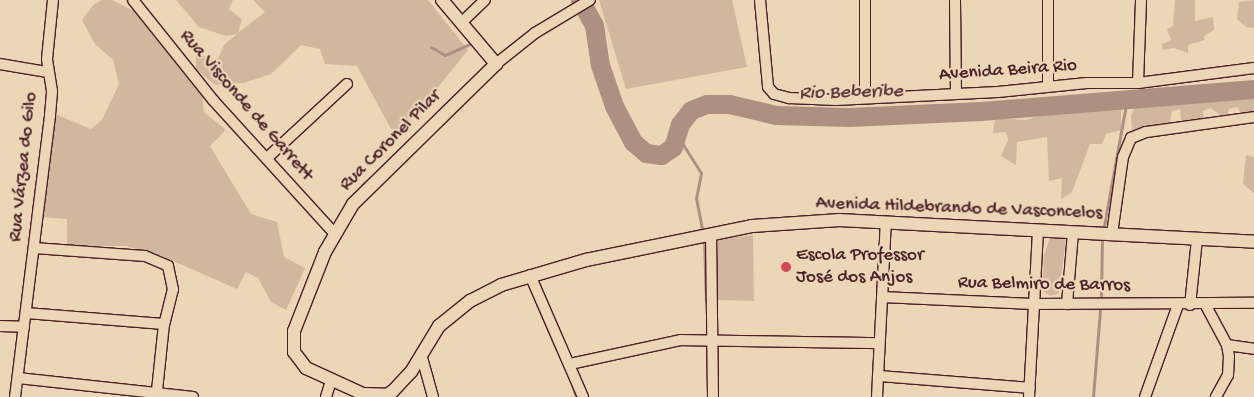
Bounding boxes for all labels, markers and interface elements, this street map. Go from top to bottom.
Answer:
street label: Rua Visconde de Garrett [174,26,318,186]
street label: Avenida Beira Rio [938,55,1078,87]
water label: Rio Beberibe [799,80,903,106]
street label: Rua Coronel Pilar [335,85,447,197]
street label: Rua Várzea do Gilo [5,91,43,243]
street label: Avenida Hildebrando de Vasconcelos [815,193,1103,225]
place label: Escola Professor José dos Anjos [796,245,924,289]
marker: Escola Professor José dos Anjos [780,261,792,273]
street label: Rua Belmiro de Barros [958,272,1130,298]

